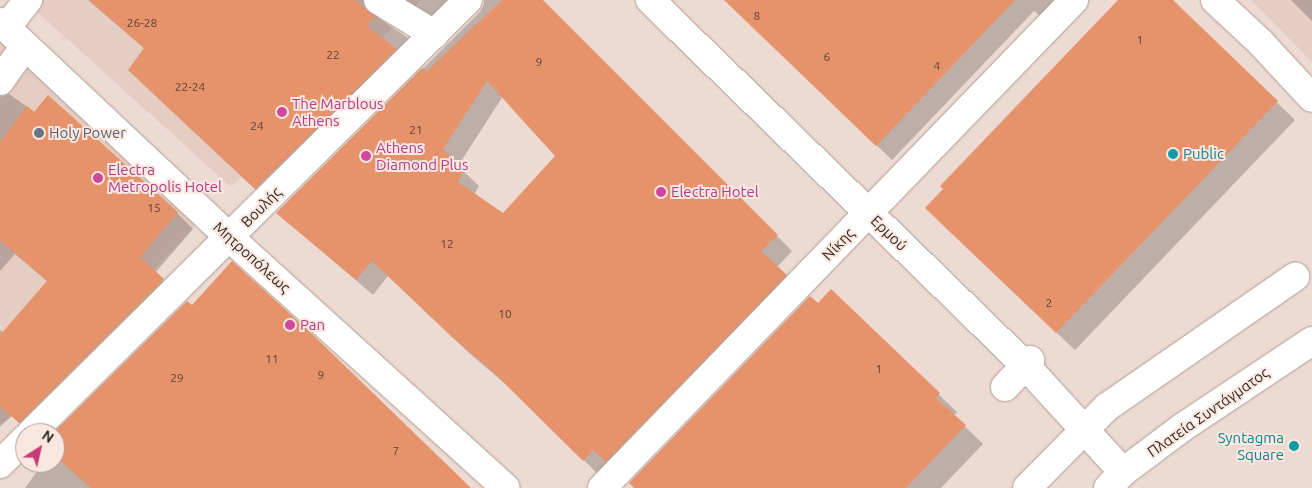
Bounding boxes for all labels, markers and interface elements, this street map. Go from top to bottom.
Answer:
house number: 8 [754,9,760,23]
house number: 26-28 [127,16,157,30]
house number: 1 [1137,33,1143,47]
house number: 22 [326,48,340,62]
house number: 6 [824,50,830,64]
house number: 9 [536,55,542,69]
house number: 4 [934,59,940,73]
house number: 22-24 [175,80,205,94]
place label: The Marblous Athens [292,94,384,129]
marker: The Marblous Athens [276,106,288,118]
house number: 24 [250,119,264,133]
house number: 21 [409,123,423,137]
place label: Holy Power [49,124,126,142]
marker: Holy Power [33,127,45,139]
place label: Athens Diamond Plus [376,138,468,173]
place label: Public [1183,145,1224,163]
marker: Public [1167,148,1179,160]
marker: Athens Diamond Plus [360,150,372,162]
place label: Electra Metropolis Hotel [108,160,222,195]
marker: Electra Metropolis Hotel [92,172,104,184]
street label: Βουλής [237,183,285,231]
place label: Electra Hotel [671,183,759,201]
marker: Electra Hotel [655,186,667,198]
house number: 15 [147,201,161,215]
street label: Ερμού [867,211,911,255]
street label: Μητροπόλεως [210,218,294,296]
street label: Νίκης [818,224,858,264]
house number: 12 [440,237,454,251]
house number: 2 [1046,296,1052,310]
house number: 10 [498,307,512,321]
place label: Pan [300,316,325,334]
marker: Pan [284,319,296,331]
house number: 11 [265,352,279,366]
house number: 1 [876,362,882,376]
street label: Πλατεία Συντάγματος [1144,363,1272,461]
house number: 9 [318,368,324,382]
house number: 29 [170,371,184,385]
north arrow [15,423,65,473]
text: N [39,427,57,446]
place label: Syntagma Square [1218,428,1284,463]
marker: Syntagma Square [1288,440,1300,452]
house number: 7 [393,444,399,458]

